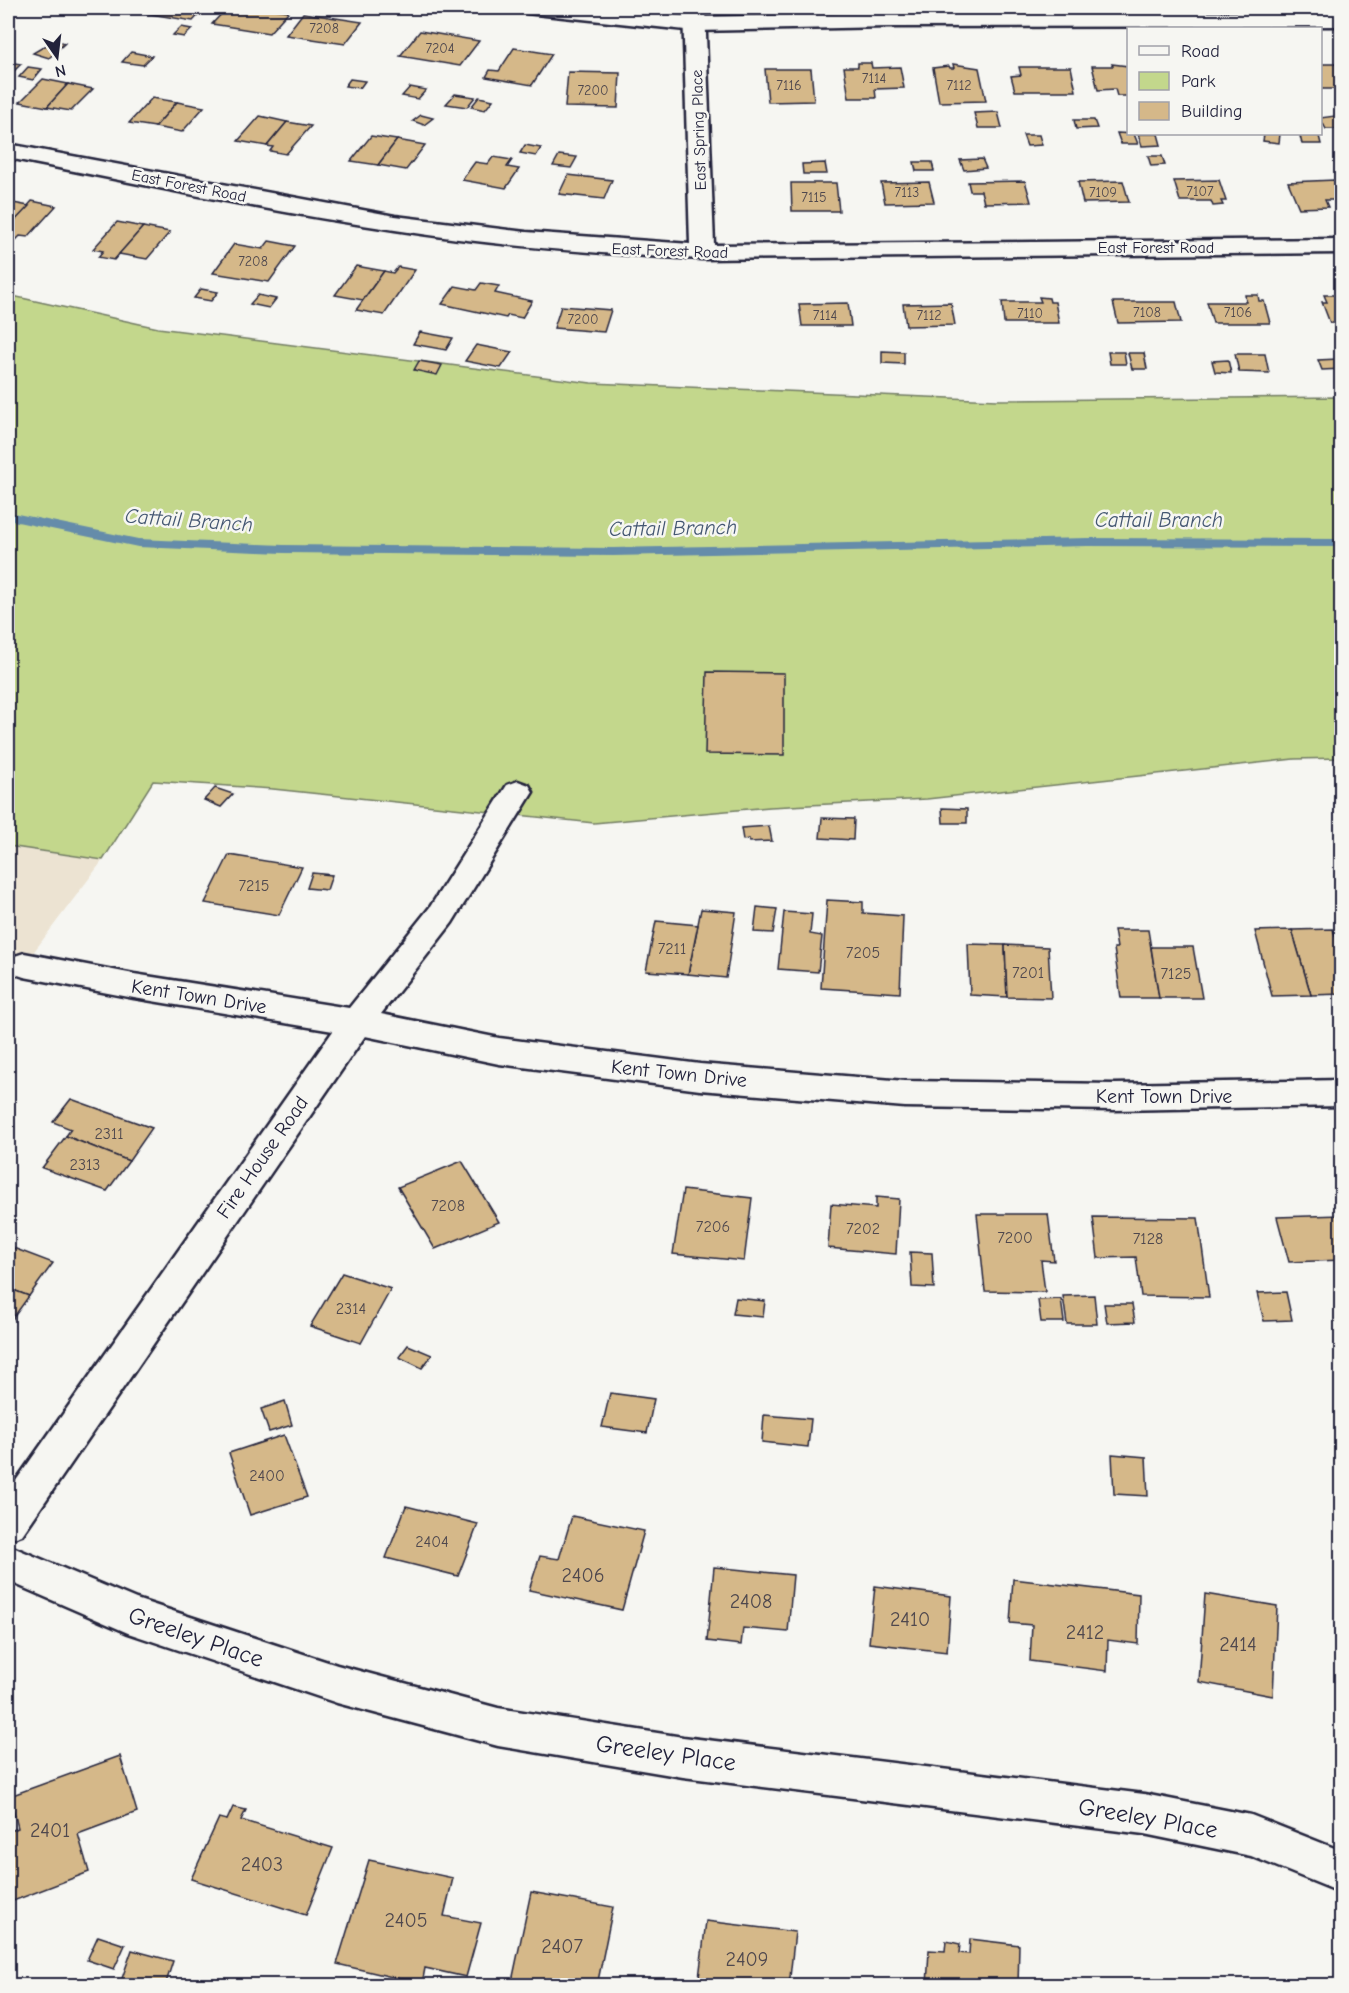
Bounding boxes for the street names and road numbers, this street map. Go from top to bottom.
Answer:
street label: East Spring Place [688,69,710,191]
street label: East Forest Road [130,166,248,206]
street label: East Forest Road [1098,239,1214,257]
street label: East Forest Road [611,240,728,262]
street label: Kent Town Drive [130,974,268,1019]
street label: Kent Town Drive [610,1055,748,1092]
street label: Kent Town Drive [1096,1085,1232,1108]
street label: Fire House Road [212,1092,313,1223]
street label: Greeley Place [125,1601,267,1673]
street label: Greeley Place [594,1729,738,1777]
street label: Greeley Place [1076,1792,1220,1844]

